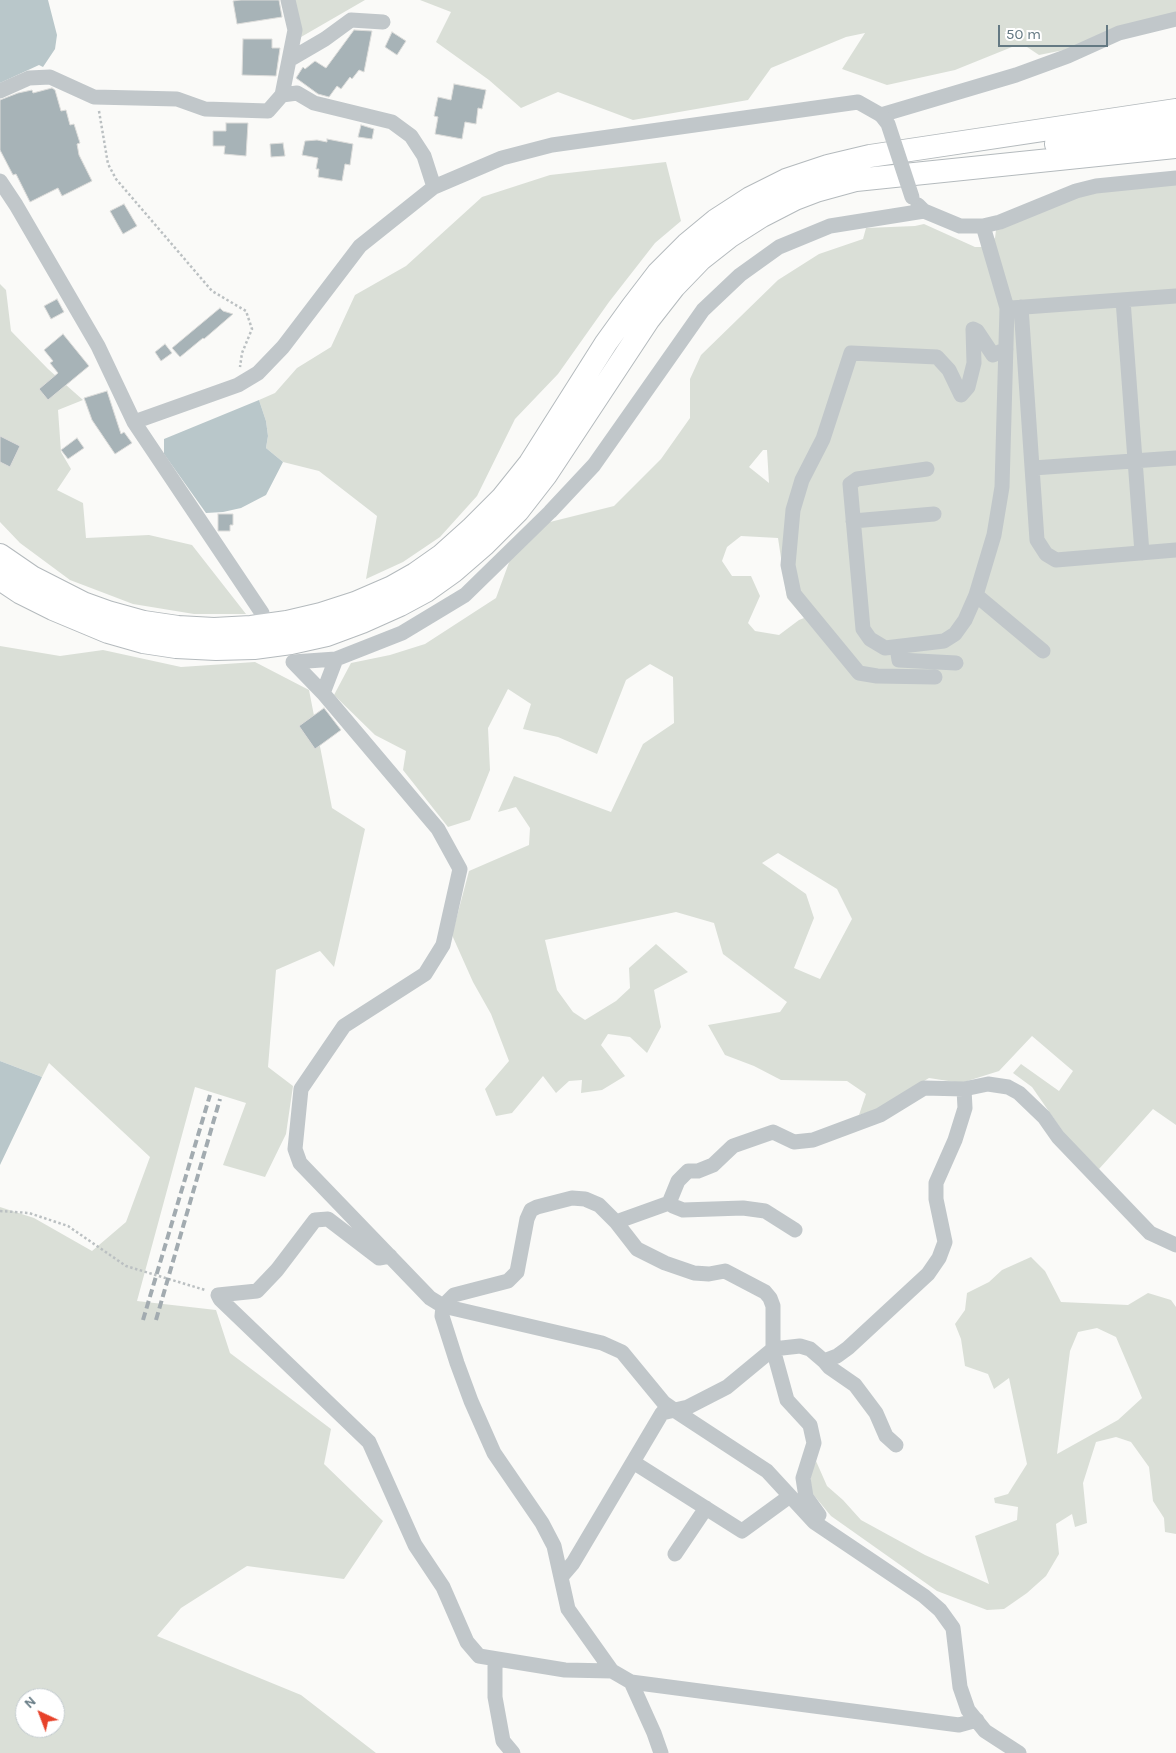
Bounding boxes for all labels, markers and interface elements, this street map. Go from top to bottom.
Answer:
scale bar [1001,15,1111,47]
text: 50 m [1006,25,1041,43]
north arrow [15,1688,65,1738]
text: N [21,1693,40,1712]

